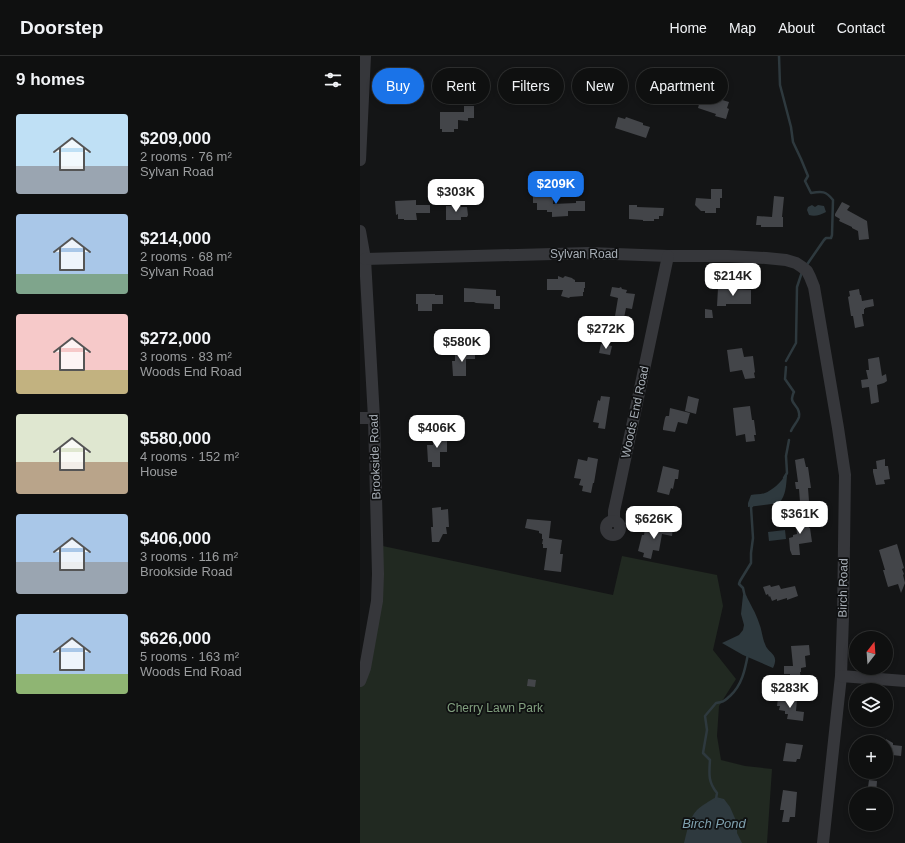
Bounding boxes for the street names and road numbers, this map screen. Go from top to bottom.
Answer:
street label: Sylvan Road [550,247,618,261]
street label: Woods End Road [618,365,652,459]
street label: Brookside Road [367,414,383,500]
street label: Birch Road [835,558,851,618]

